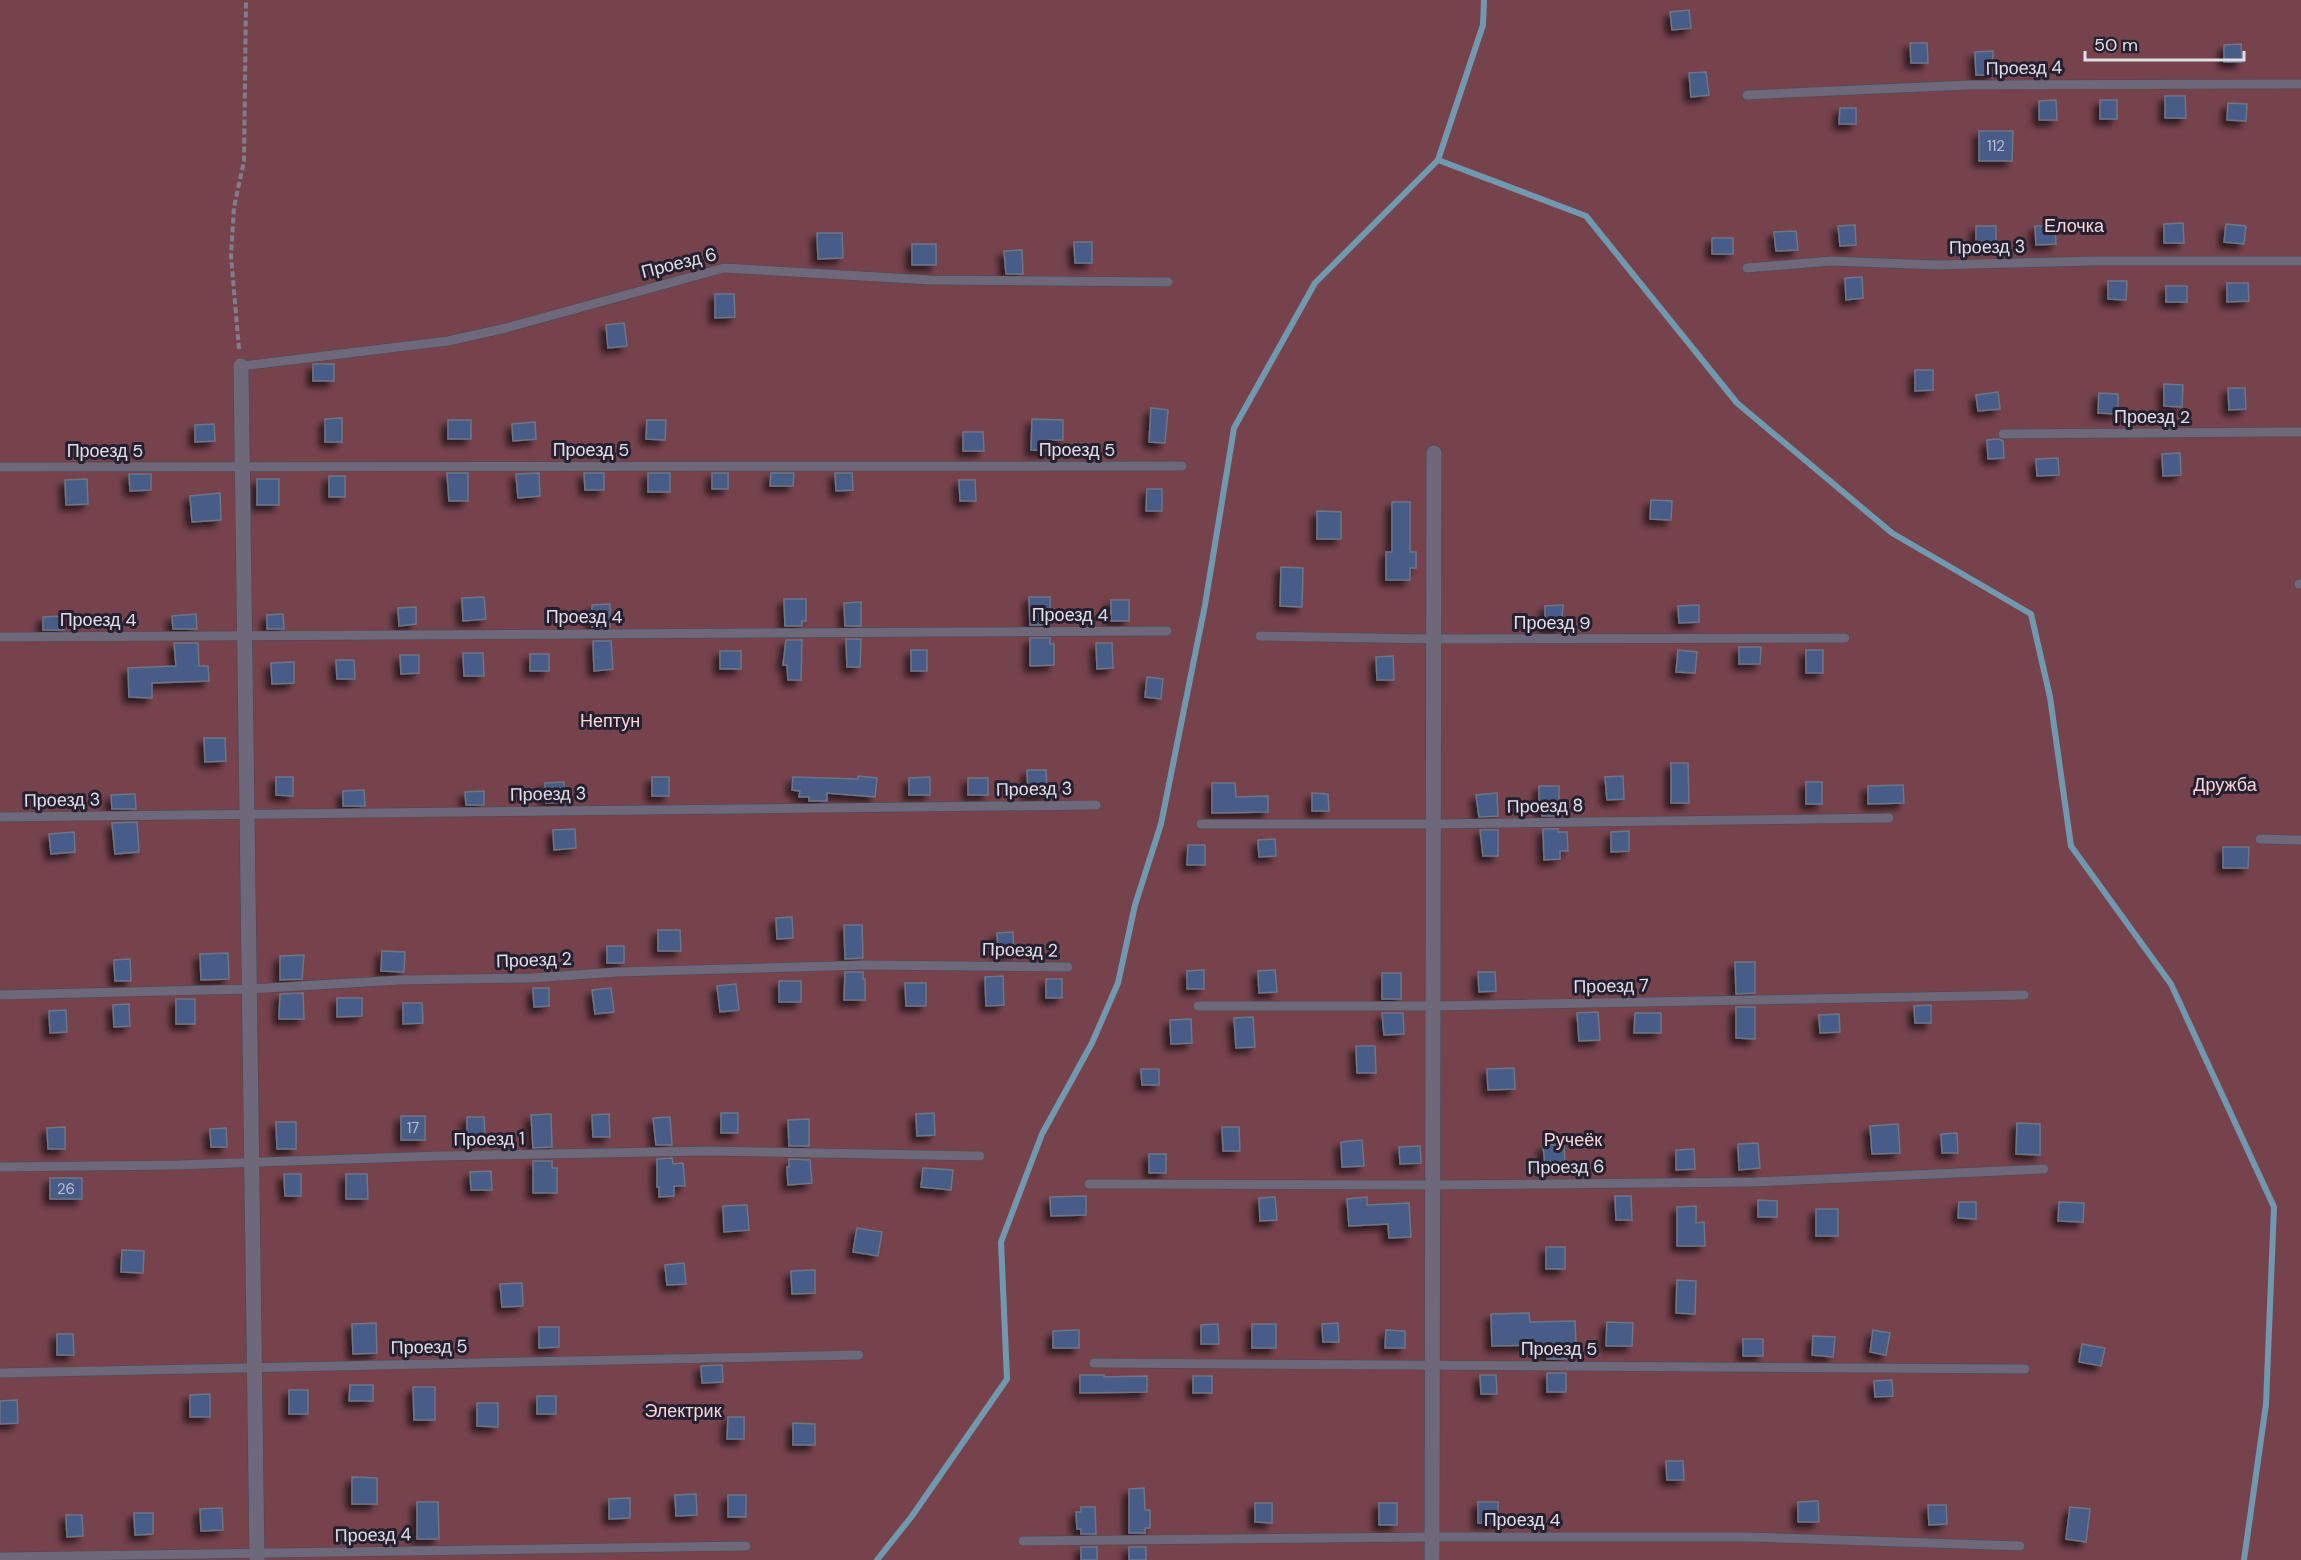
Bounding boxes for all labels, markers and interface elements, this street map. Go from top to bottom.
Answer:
scale bar [2085,24,2244,62]
text: 50 m [2094,33,2138,57]
street label: Проезд 4 [1985,55,2063,81]
house number: 112 [1987,136,2005,156]
park label: Елочка [2044,214,2105,238]
street label: Проезд 3 [1949,234,2025,260]
street label: Проезд 6 [639,242,719,284]
street label: Проезд 2 [2114,405,2190,429]
street label: Проезд 5 [553,438,629,462]
street label: Проезд 5 [1039,438,1115,462]
street label: Проезд 5 [67,439,143,463]
street label: Проезд 4 [1032,603,1108,627]
street label: Проезд 4 [546,605,622,629]
street label: Проезд 4 [60,608,136,632]
street label: Проезд 9 [1513,611,1591,635]
park label: Нептун [580,709,640,733]
park label: Дружба [2193,773,2258,797]
street label: Проезд 3 [996,776,1072,802]
street label: Проезд 3 [510,781,586,807]
street label: Проезд 3 [24,787,100,813]
street label: Проезд 8 [1506,793,1584,819]
street label: Проезд 2 [982,937,1058,963]
street label: Проезд 2 [496,947,572,973]
street label: Проезд 7 [1573,973,1649,999]
house number: 17 [407,1118,419,1138]
street label: Проезд 1 [453,1126,525,1152]
park label: Ручеёк [1544,1128,1602,1152]
street label: Проезд 6 [1527,1154,1605,1180]
house number: 26 [57,1179,75,1199]
street label: Проезд 5 [390,1334,468,1360]
street label: Проезд 5 [1521,1337,1597,1361]
park label: Электрик [644,1399,722,1423]
street label: Проезд 4 [1484,1508,1560,1532]
street label: Проезд 4 [334,1522,412,1548]

